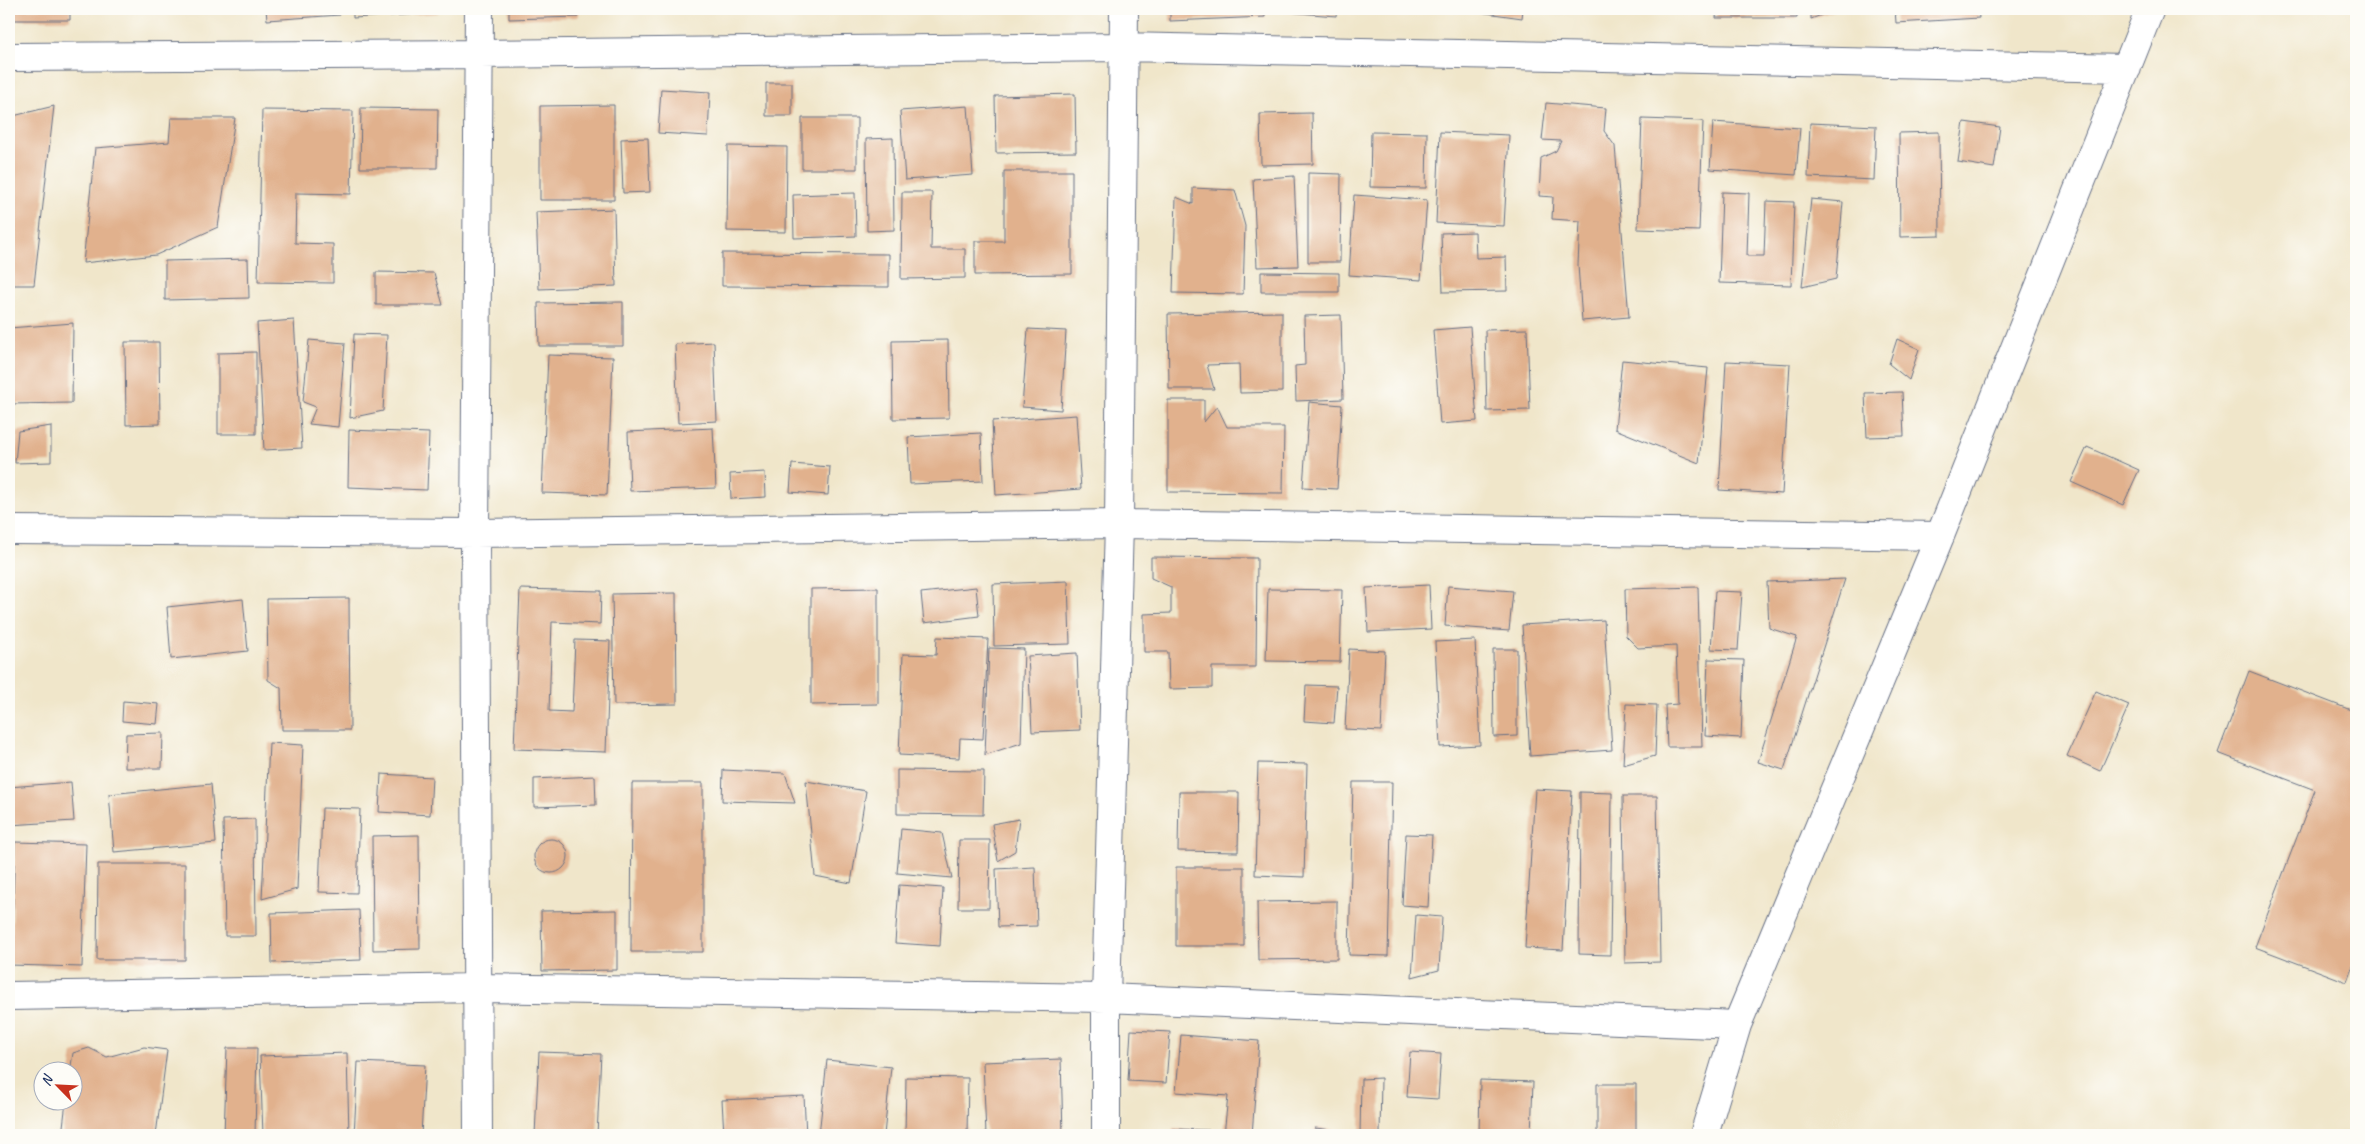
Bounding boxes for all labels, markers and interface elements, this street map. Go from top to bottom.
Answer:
north arrow [32,1062,82,1112]
text: N [37,1071,57,1088]

